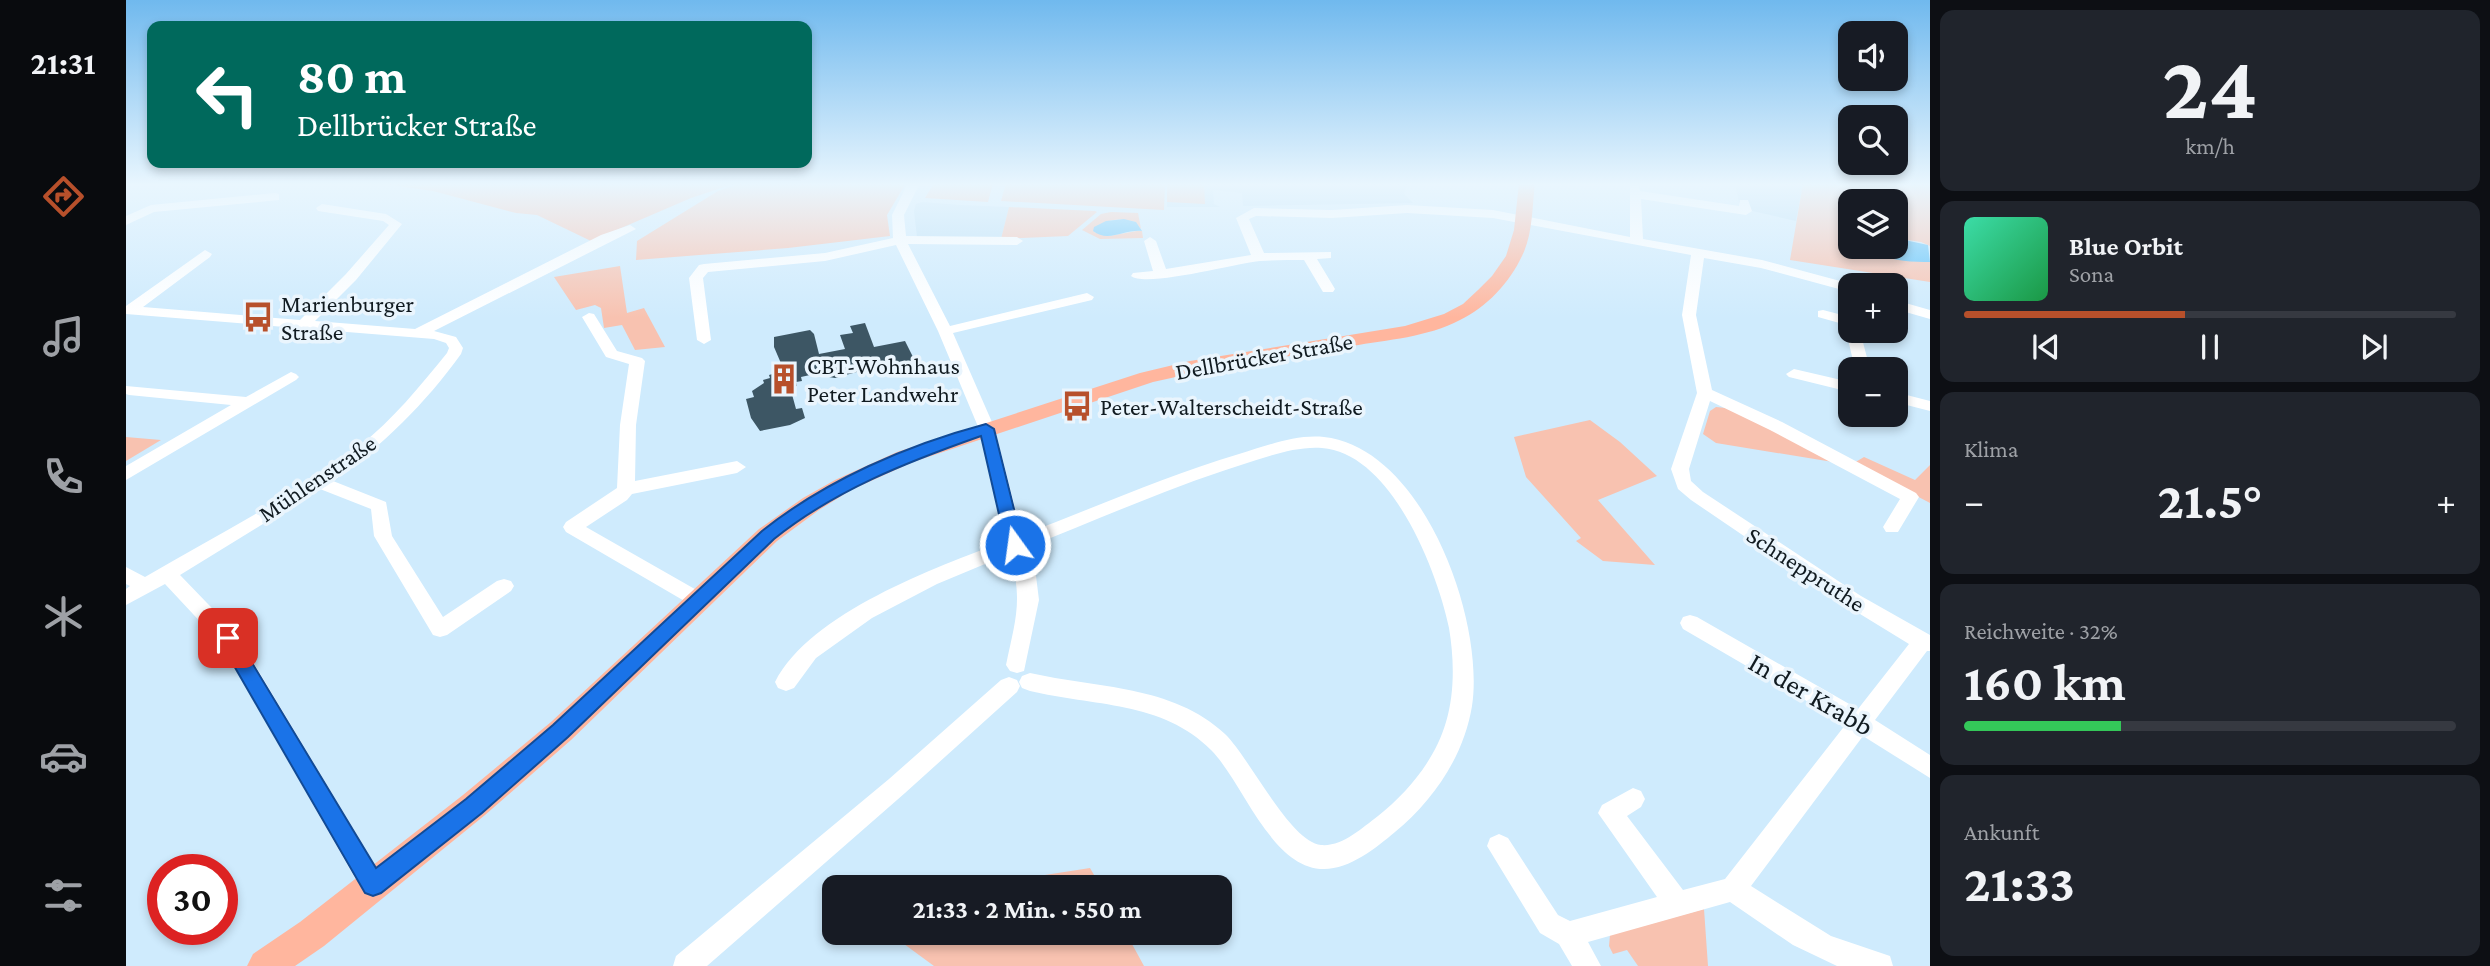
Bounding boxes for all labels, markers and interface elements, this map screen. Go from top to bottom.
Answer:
map controls [1838,21,1908,427]
button: sound [1838,21,1908,91]
text: 24 [2162,36,2258,138]
text: 21:31 [31,45,95,81]
icon: left [182,49,273,140]
text: 80 m [297,49,406,104]
button: search [1838,105,1908,175]
text: Dellbrücker Straße [297,107,537,143]
text: km/h [2185,133,2235,159]
icon: directions [39,172,88,221]
button: layers [1838,189,1908,259]
text: Blue Orbit [2069,232,2183,261]
text: Sona [2069,261,2114,287]
button: + [1838,273,1908,343]
place label: Marienburger Straße [281,290,414,345]
bus stop icon: Marienburger Straße [241,300,275,334]
icon: music [39,312,88,361]
street label: Dellbrücker Straße [1173,327,1355,385]
icon: previous [2027,328,2065,366]
icon: pause [2191,328,2229,366]
icon: next [2355,328,2393,366]
place label: CBT-Wohnhaus Peter Landwehr [807,352,960,407]
button: − [1838,357,1908,427]
building icon: CBT-Wohnhaus Peter Landwehr [767,362,801,396]
bus stop icon: Peter-Walterscheidt-Straße [1060,389,1094,423]
place label: Peter-Walterscheidt-Straße [1100,393,1363,420]
street label: Mühlenstraße [253,429,381,527]
text: Klima [1964,436,2018,462]
icon: phone [39,452,88,501]
text: 21.5° [2158,471,2263,529]
text: − [1964,480,1984,522]
text: + [2436,480,2456,522]
position arrow [978,508,1052,582]
street label: Schneppruthe [1742,521,1870,617]
icon: climate [39,592,88,641]
pin [198,608,258,668]
text: Reichweite · 32% [1964,618,2118,644]
icon: arrive [209,619,247,657]
street label: In der Krabb [1743,646,1879,742]
text: 160 km [1964,653,2126,711]
icon: car [39,732,88,781]
text: Ankunft [1964,819,2039,845]
speed limit sign: 30 [147,854,238,945]
text: 21:33 [1964,854,2075,912]
icon: filters [39,871,88,920]
text: 21:33 · 2 Min. · 550 m [912,895,1142,924]

